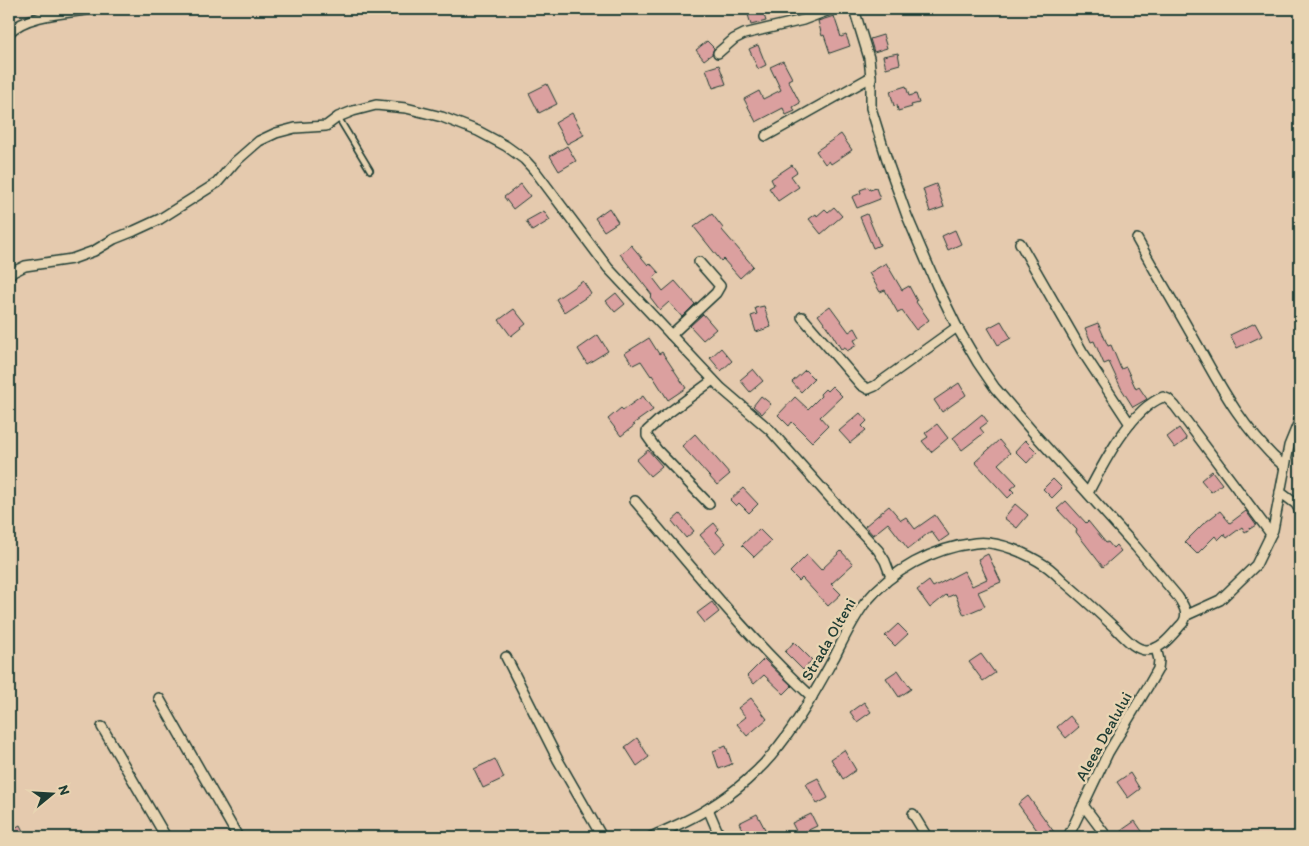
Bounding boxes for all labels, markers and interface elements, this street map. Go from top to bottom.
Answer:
street label: Strada Olteni [797,594,860,684]
street label: Aleea Dealului [1071,688,1136,784]
north arrow [28,768,78,818]
text: N [54,783,73,797]

